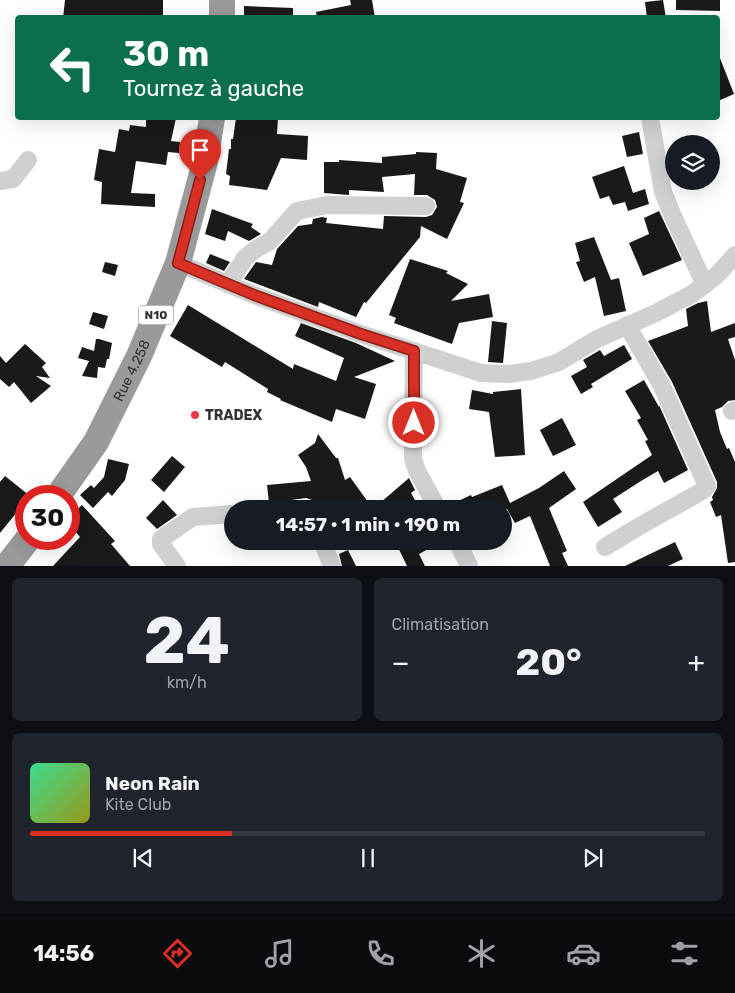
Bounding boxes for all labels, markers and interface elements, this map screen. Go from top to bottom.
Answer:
text: 30 m [123,33,209,75]
icon: left [40,35,105,100]
text: Tournez à gauche [123,75,304,102]
pin [179,129,221,180]
map controls [665,135,720,190]
button: layers [665,135,720,190]
icon: arrive [186,136,214,164]
road number: N10 [138,306,174,324]
street label: Rue 4.258 [109,337,153,404]
position arrow [387,396,439,448]
place label: TRADEX [205,407,262,424]
marker: TRADEX [189,409,201,421]
speed limit sign: 30 [15,485,80,550]
text: 14:57 · 1 min · 190 m [276,513,460,536]
text: 24 [144,602,230,679]
text: Climatisation [392,615,489,634]
text: 20° [516,639,582,685]
text: − [392,646,410,679]
text: + [688,646,705,679]
text: km/h [167,673,207,692]
text: Neon Rain [105,772,200,795]
text: Kite Club [105,795,171,814]
icon: previous [129,844,157,872]
icon: pause [354,844,382,872]
icon: next [579,844,607,872]
icon: directions [160,936,195,971]
icon: music [262,936,297,971]
icon: phone [363,936,398,971]
icon: climate [464,936,499,971]
icon: car [566,936,601,971]
icon: filters [667,936,702,971]
text: 14:56 [33,940,94,967]

